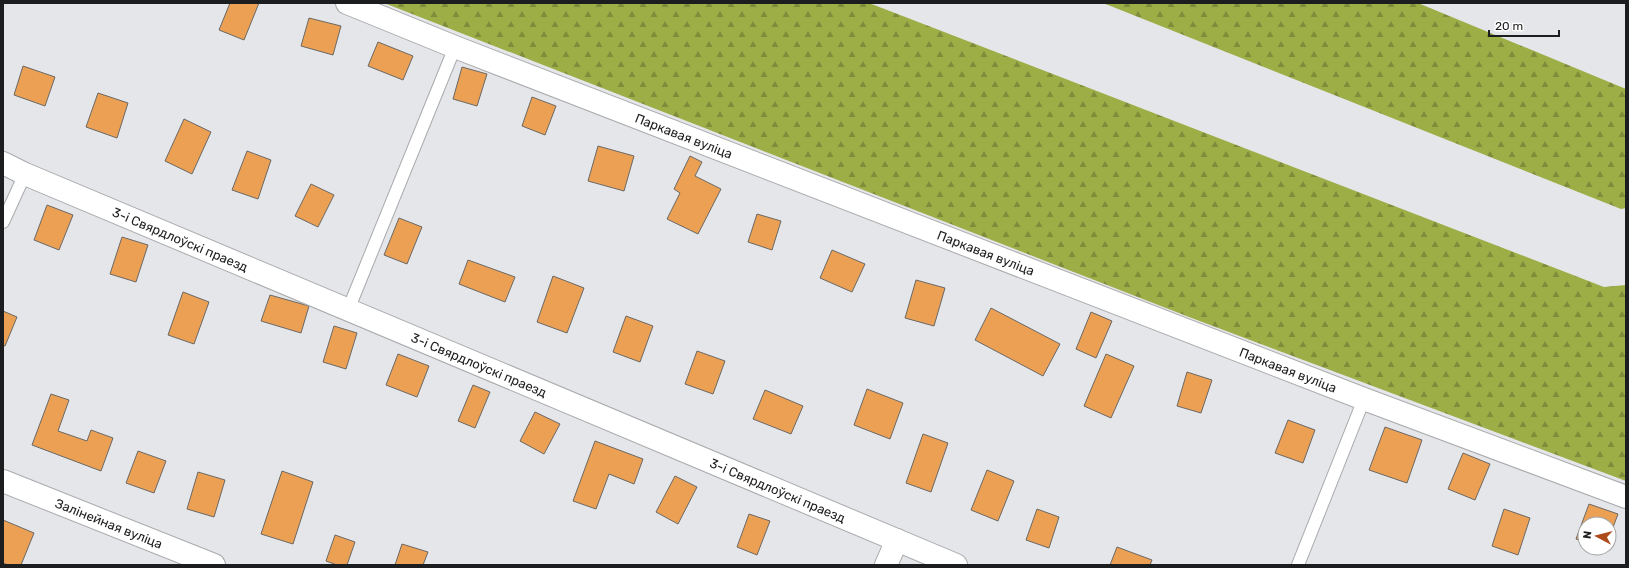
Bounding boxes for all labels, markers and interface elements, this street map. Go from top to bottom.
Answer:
scale bar [1489,12,1559,38]
text: 20 m [1495,19,1523,33]
street label: Паркавая вуліца [633,110,734,162]
street label: 3-і Свярдлоўскі праезд [110,205,250,275]
street label: Паркавая вуліца [935,227,1037,279]
street label: 3-і Свярдлоўскі праезд [409,330,549,400]
street label: Паркавая вуліца [1237,344,1339,396]
street label: 3-і Свярдлоўскі праезд [707,455,848,526]
street label: Залінейная вуліца [53,495,165,552]
north arrow [1577,516,1617,556]
text: N [1581,530,1595,540]

